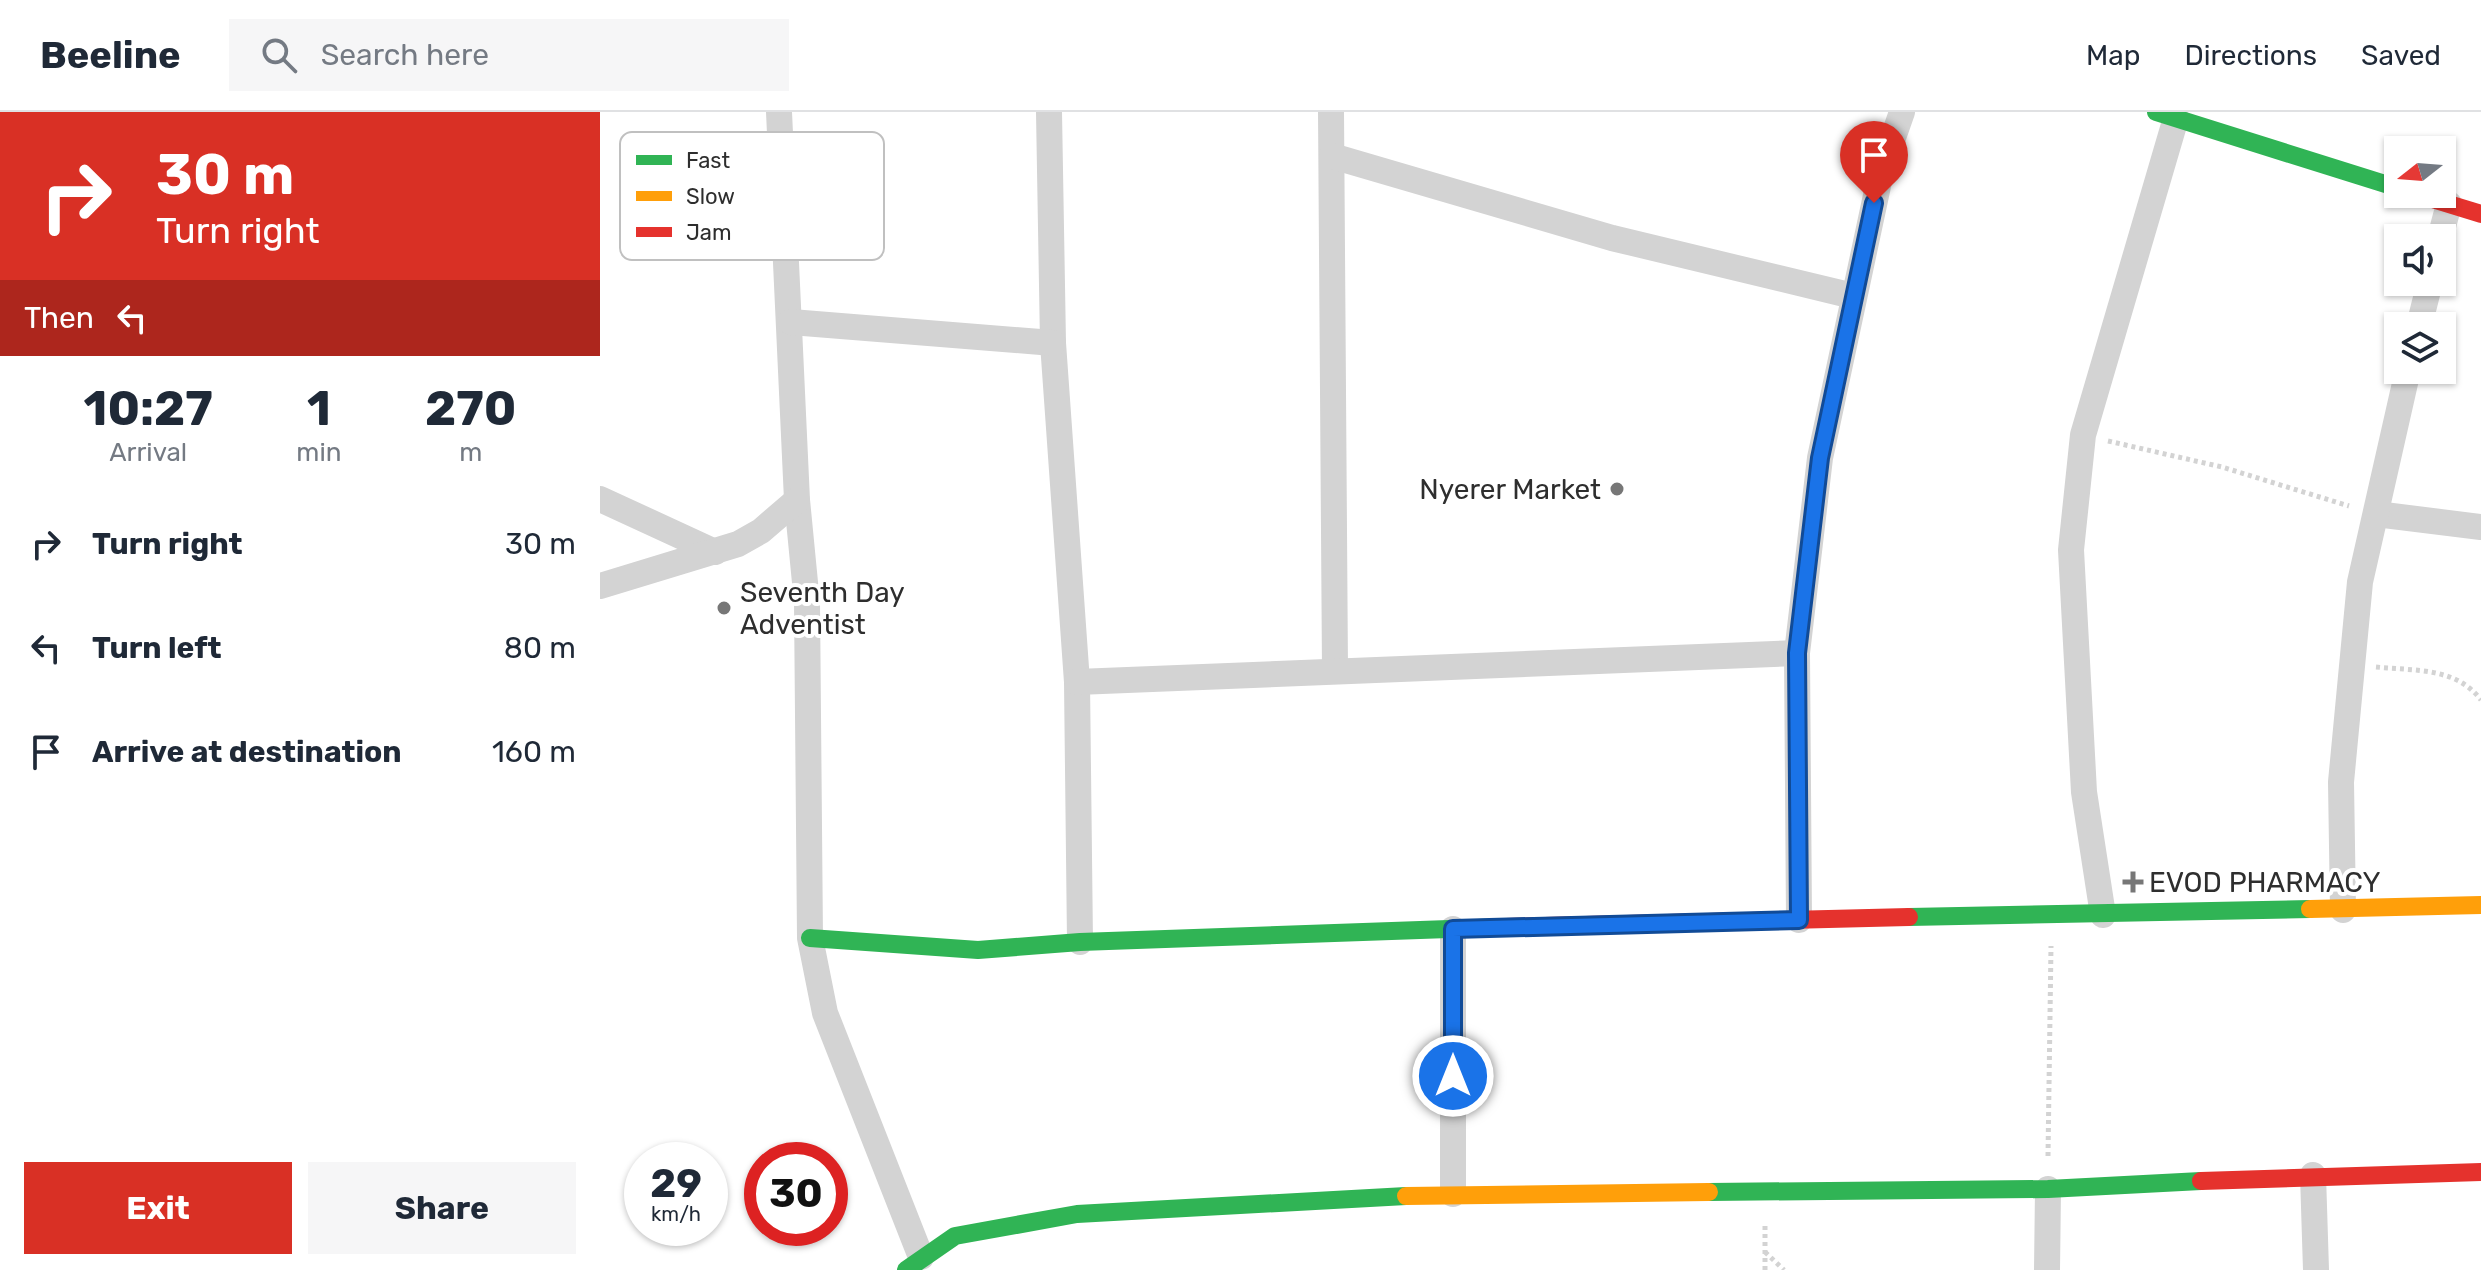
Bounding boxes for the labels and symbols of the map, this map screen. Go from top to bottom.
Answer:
pin [1840,121,1908,203]
legend [620,132,884,260]
north arrow [2384,136,2456,208]
text: Fast [686,147,731,174]
text: Slow [686,183,735,210]
text: Jam [686,219,732,246]
place label: Nyerer Market [1419,473,1601,506]
marker: Nyerer Market [1608,480,1626,498]
place label: Seventh Day Adventist [740,576,905,641]
marker: Seventh Day Adventist [715,599,733,617]
place label: EVOD PHARMACY [2149,866,2381,899]
marker: EVOD PHARMACY [2124,873,2142,891]
position arrow [1411,1034,1495,1118]
speed limit sign: 30 [744,1142,848,1246]

